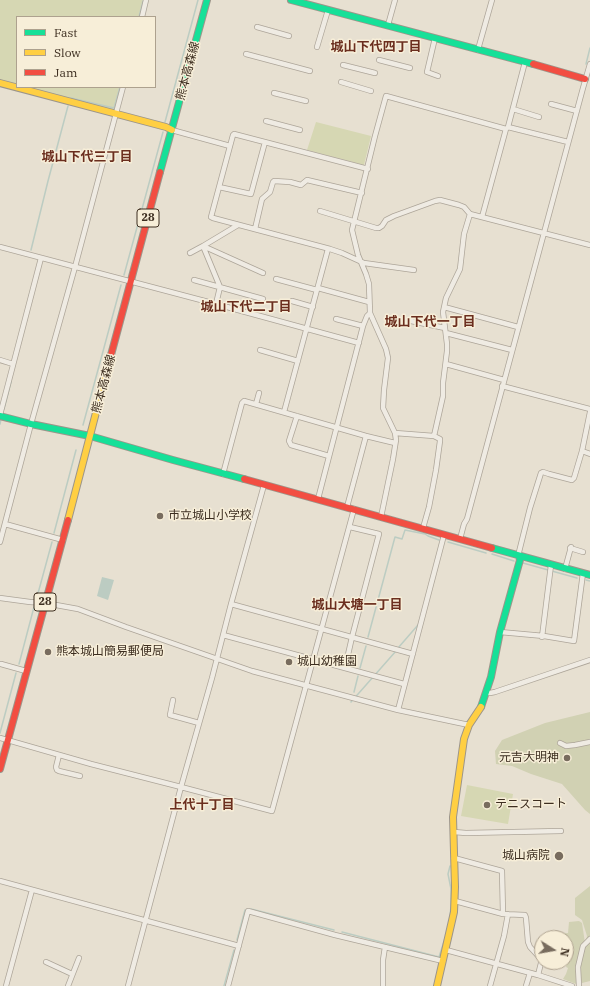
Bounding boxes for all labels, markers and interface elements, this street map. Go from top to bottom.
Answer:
legend [16,16,156,88]
text: Fast [54,25,78,40]
district label: 城山下代四丁目 [331,39,421,55]
street label: 熊本高森線 [173,40,203,102]
text: Slow [54,45,81,60]
text: Jam [54,65,77,80]
district label: 城山下代三丁目 [42,149,132,165]
road number: 28 [137,209,159,227]
district label: 城山下代二丁目 [201,299,291,315]
district label: 城山下代一丁目 [385,314,475,330]
street label: 熊本高森線 [89,353,119,415]
place label: 市立城山小学校 [168,509,252,523]
marker: 市立城山小学校 [155,511,165,521]
road number: 28 [34,593,56,611]
district label: 城山大塘一丁目 [312,597,402,613]
place label: 熊本城山簡易郵便局 [56,645,164,659]
marker: 熊本城山簡易郵便局 [43,647,53,657]
place label: 城山幼稚園 [297,655,357,669]
marker: 城山幼稚園 [284,657,294,667]
place label: 元吉大明神 [499,751,559,765]
marker: 元吉大明神 [562,753,572,763]
district label: 上代十丁目 [170,797,234,813]
place label: テニスコート [495,798,567,812]
marker: テニスコート [482,800,492,810]
place label: 城山病院 [502,849,550,863]
marker: 城山病院 [553,850,565,862]
north arrow [534,930,574,970]
text: N [557,946,573,958]

